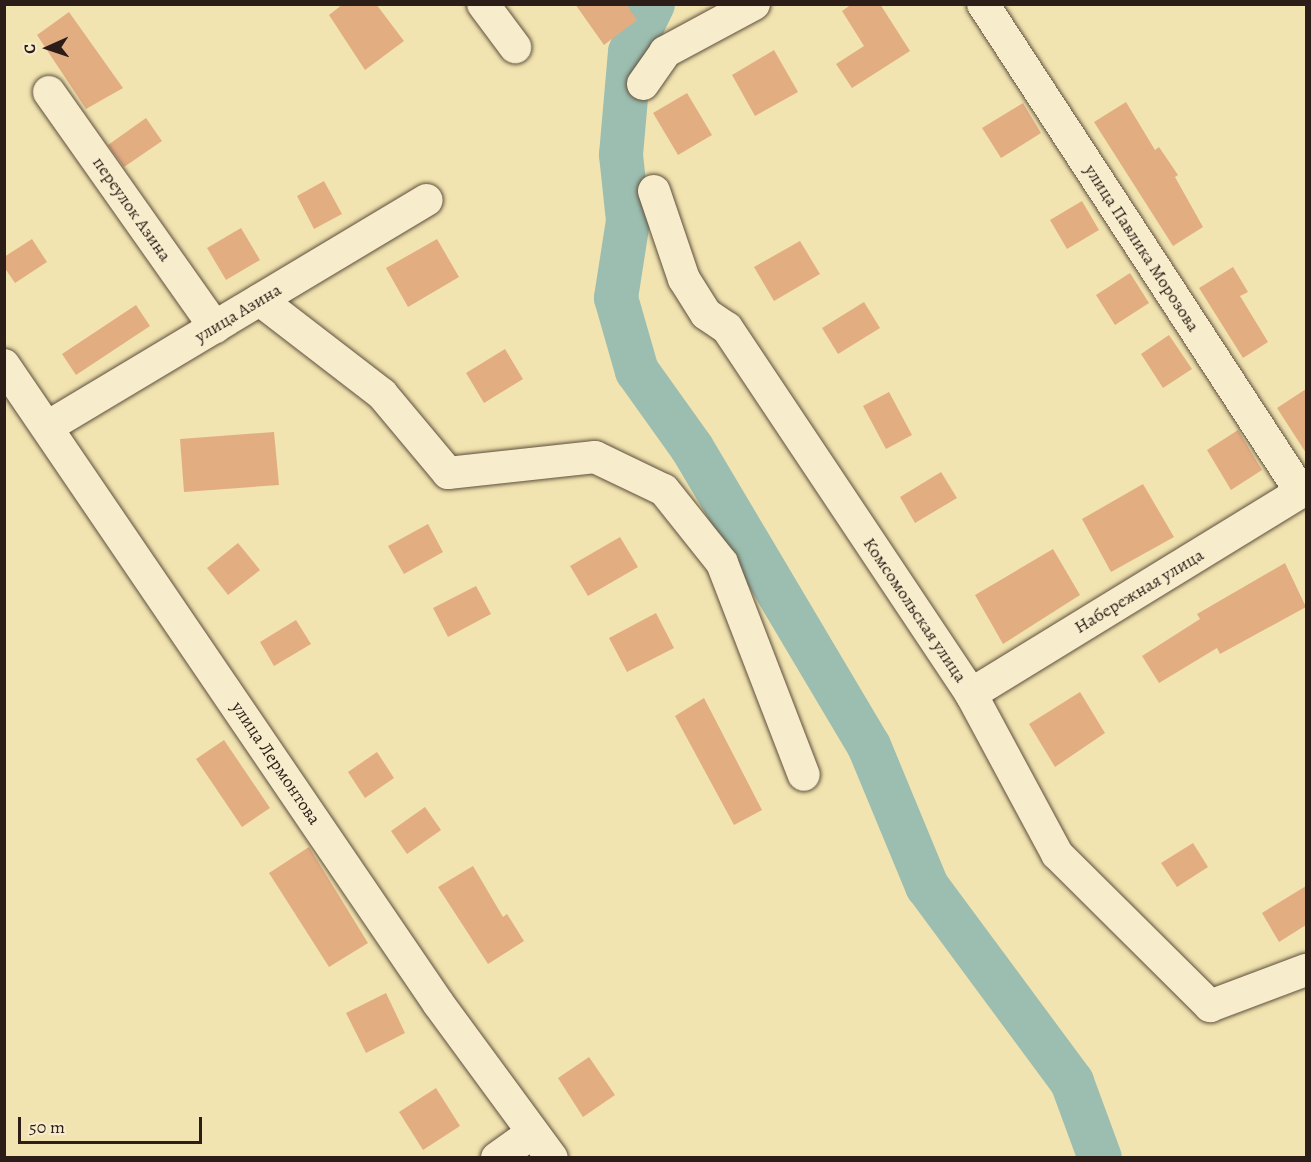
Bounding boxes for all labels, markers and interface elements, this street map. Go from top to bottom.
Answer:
north arrow [18,18,78,78]
text: С [19,43,41,54]
street label: переулок Азина [88,153,176,265]
street label: улица Павлика Морозова [1080,160,1204,336]
street label: улица Азина [191,279,285,347]
street label: Комсомольская улица [859,533,971,687]
street label: Набережная улица [1070,544,1208,638]
street label: улица Лермонтова [227,697,325,829]
scale bar [21,1105,206,1143]
text: 50 m [29,1115,65,1139]

